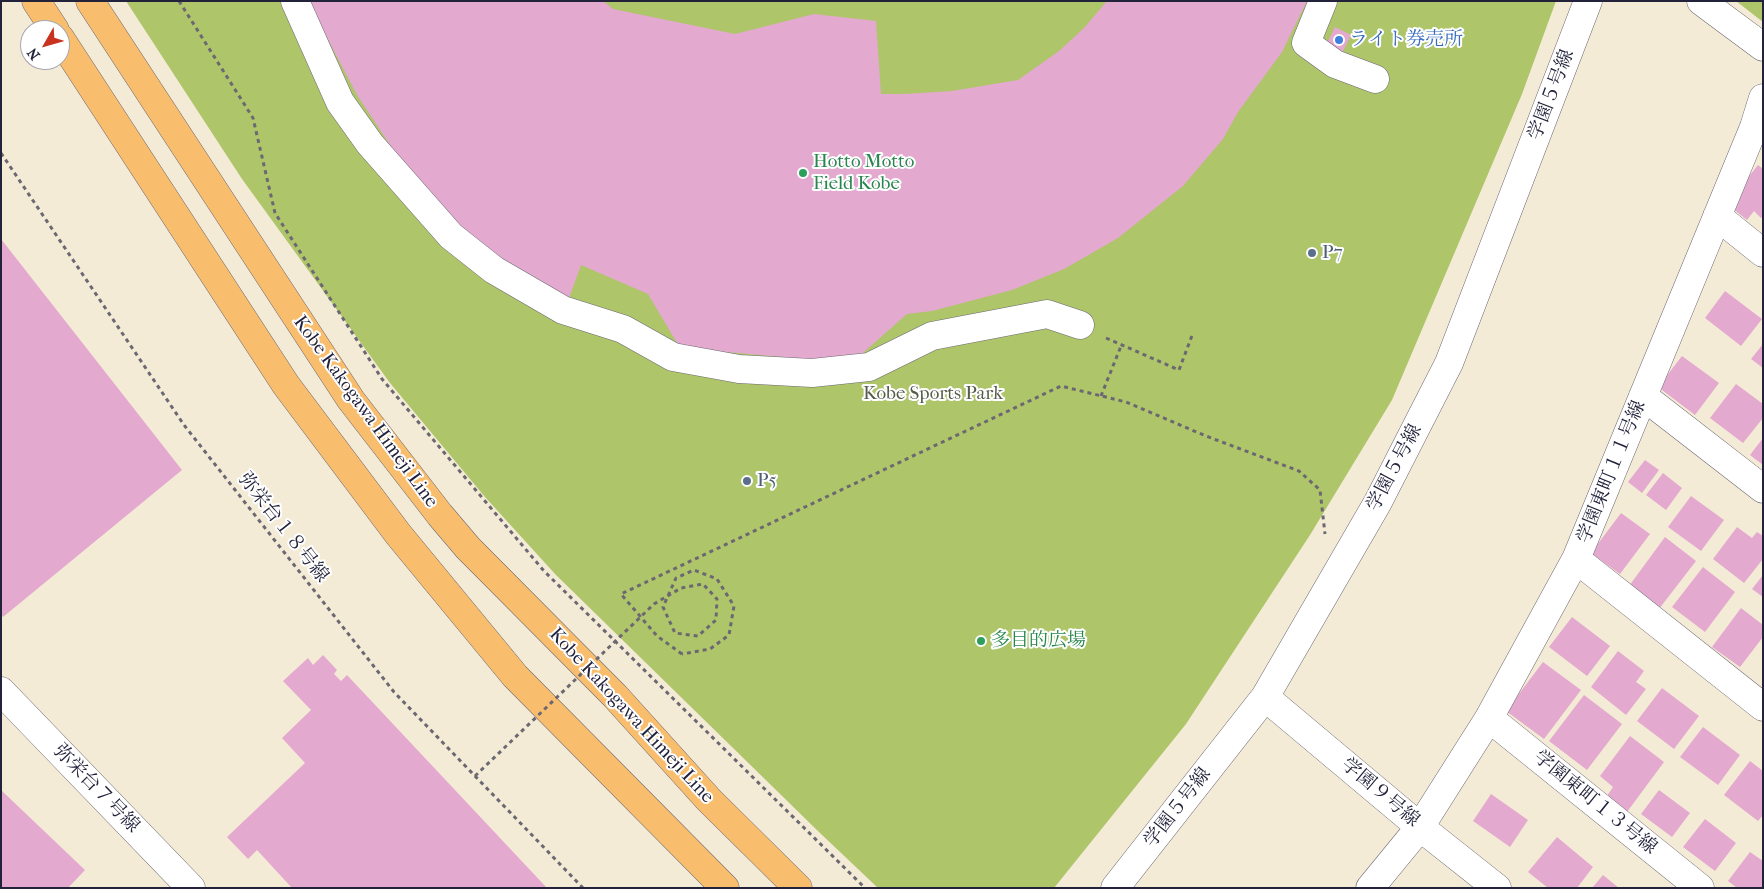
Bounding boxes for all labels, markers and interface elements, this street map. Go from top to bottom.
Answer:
north arrow [20,20,70,70]
place label: ライト券売所 [1349,29,1463,51]
marker: ライト券売所 [1333,34,1345,46]
text: N [24,45,44,63]
street label: 学園５号線 [1524,47,1580,143]
place label: Hotto Motto Field Kobe [813,151,915,195]
marker: Hotto Motto Field Kobe [797,167,809,179]
place label: P7 [1322,242,1343,264]
marker: P7 [1306,247,1318,259]
street label: Kobe Kakogawa Himeji Line [288,312,442,512]
park label: Kobe Sports Park [863,383,1003,405]
street label: 学園東町１１号線 [1573,397,1651,547]
street label: 学園５号線 [1363,421,1427,515]
street label: 弥栄台１８号線 [233,469,333,587]
place label: P5 [757,470,777,492]
marker: P5 [741,475,753,487]
street label: Kobe Kakogawa Himeji Line [544,624,718,808]
place label: 多目的広場 [991,630,1086,652]
marker: 多目的広場 [975,635,987,647]
street label: 弥栄台７号線 [48,740,144,838]
street label: 学園東町１３号線 [1529,746,1661,860]
street label: 学園９号線 [1336,754,1424,832]
street label: 学園５号線 [1140,764,1216,852]

